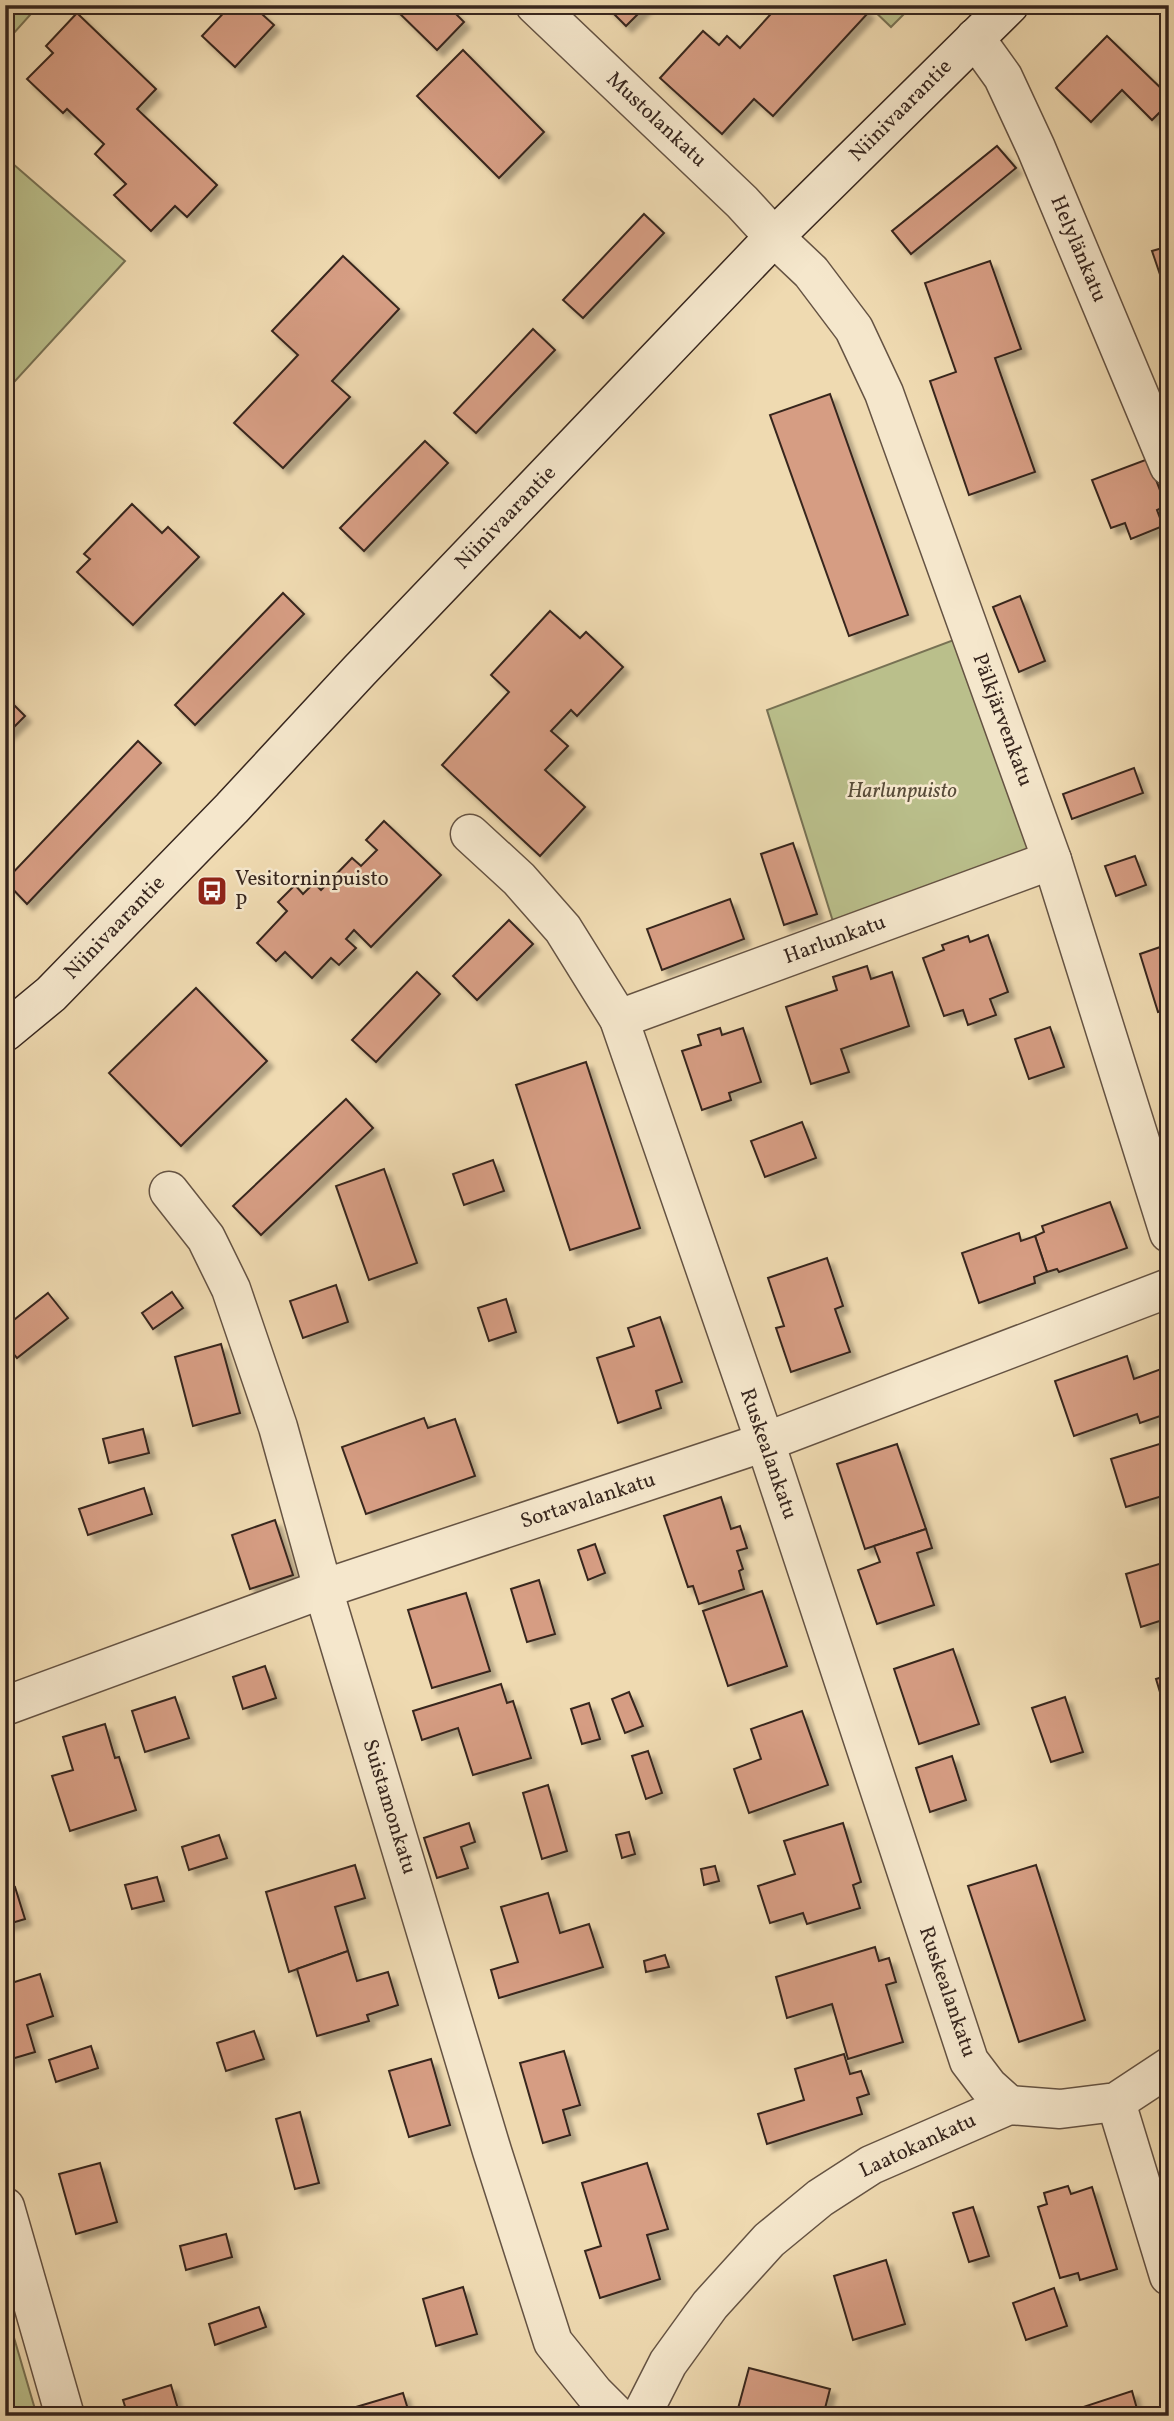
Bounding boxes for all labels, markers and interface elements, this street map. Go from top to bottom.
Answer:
street label: Niinivaarantie [843,53,959,169]
street label: Mustolankatu [599,66,713,174]
street label: Helylänkatu [1042,191,1114,307]
street label: Niinivaarantie [449,460,563,576]
street label: Pälkjärvenkatu [964,649,1040,791]
park label: Harlunpuisto [847,777,957,806]
place label: Vesitorninpuisto P [235,865,389,918]
street label: Niinivaarantie [58,870,172,986]
bus stop icon: Vesitorninpuisto P [195,874,229,908]
street label: Harlunkatu [780,908,890,972]
street label: Ruskealankatu [732,1385,804,1523]
street label: Sortavalankatu [517,1466,659,1536]
street label: Suistamonkatu [355,1736,423,1878]
street label: Ruskealankatu [911,1923,983,2061]
street label: Laatokankatu [855,2106,981,2186]

